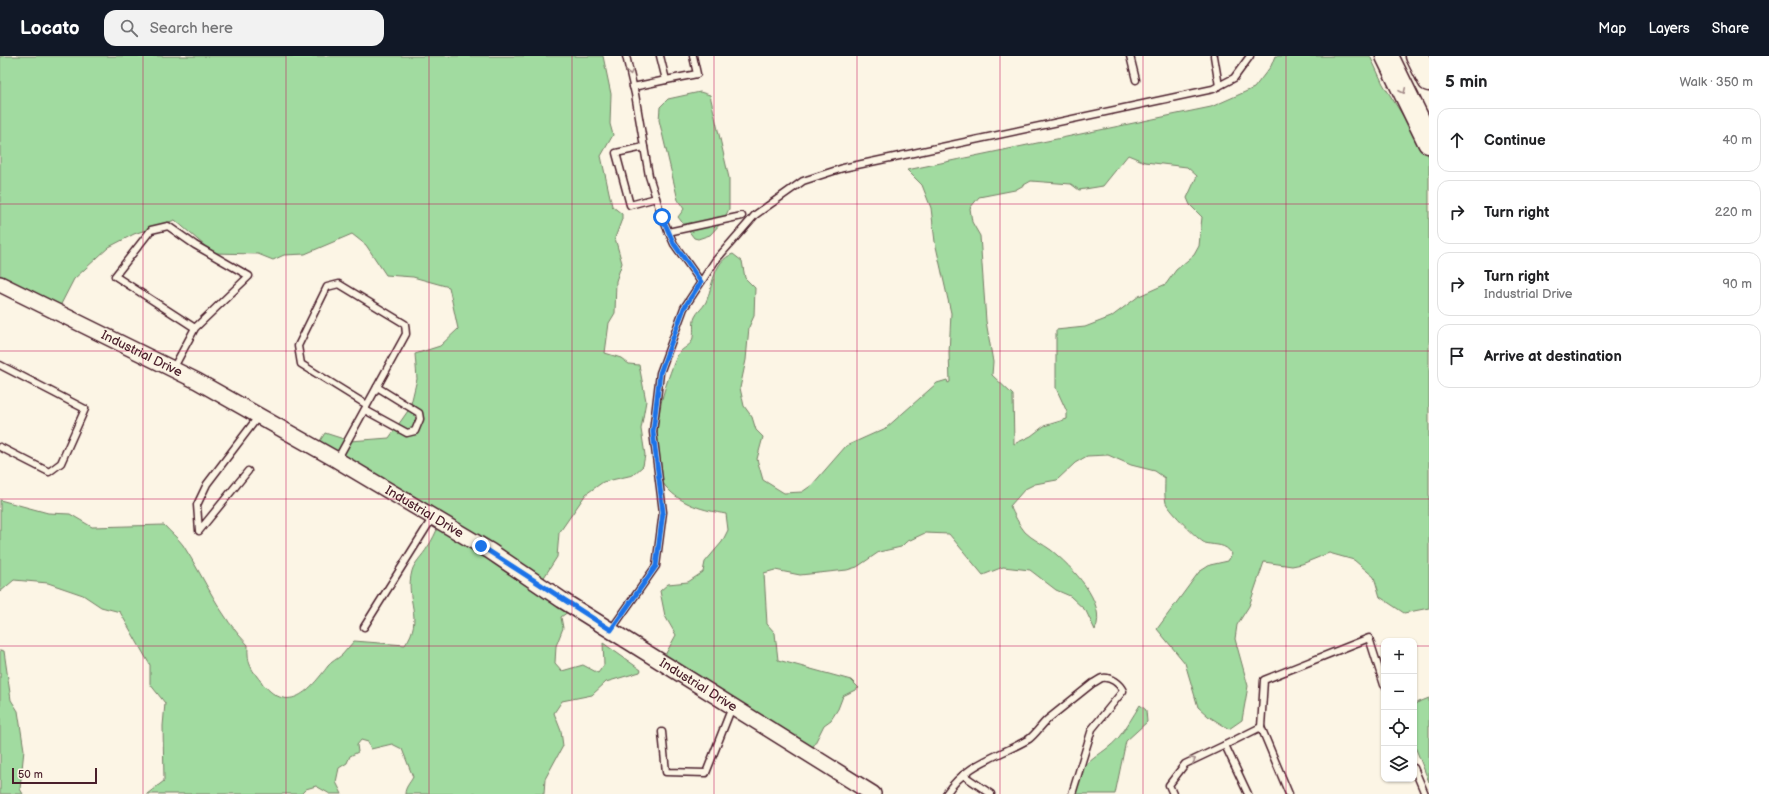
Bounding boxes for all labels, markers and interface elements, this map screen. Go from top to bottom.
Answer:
search box [104,10,384,46]
text: Locato [20,17,80,40]
icon: search [118,17,140,39]
text: Search here [150,19,233,38]
text: Map [1598,20,1626,37]
text: Layers [1648,20,1690,37]
text: Share [1712,20,1749,37]
one-way arrow [625,69,633,75]
text: 5 min [1445,72,1488,92]
text: Walk · 350 m [1679,74,1753,90]
one-way arrow [1398,87,1406,95]
icon: ahead [1446,129,1468,151]
text: Continue [1484,131,1546,150]
text: 40 m [1722,132,1752,148]
icon: right [1446,201,1468,223]
text: Turn right [1484,203,1549,222]
text: 220 m [1715,204,1752,220]
route start [653,208,671,226]
text: Turn right [1484,267,1549,286]
icon: right [1446,273,1468,295]
text: 90 m [1723,276,1752,292]
text: Industrial Drive [1484,286,1573,302]
street label: Industrial Drive [98,327,185,381]
icon: arrive [1446,345,1468,367]
text: Arrive at destination [1484,347,1622,366]
street label: Industrial Drive [382,482,467,542]
route end [472,537,490,555]
map controls [1381,638,1417,782]
button: + [1381,638,1417,674]
street label: Industrial Drive [656,655,740,715]
button: − [1381,674,1417,710]
button: locate [1381,710,1417,746]
button: layers [1381,746,1417,782]
one-way arrow [1189,757,1196,765]
scale bar [12,766,97,785]
text: 50 m [18,768,43,781]

